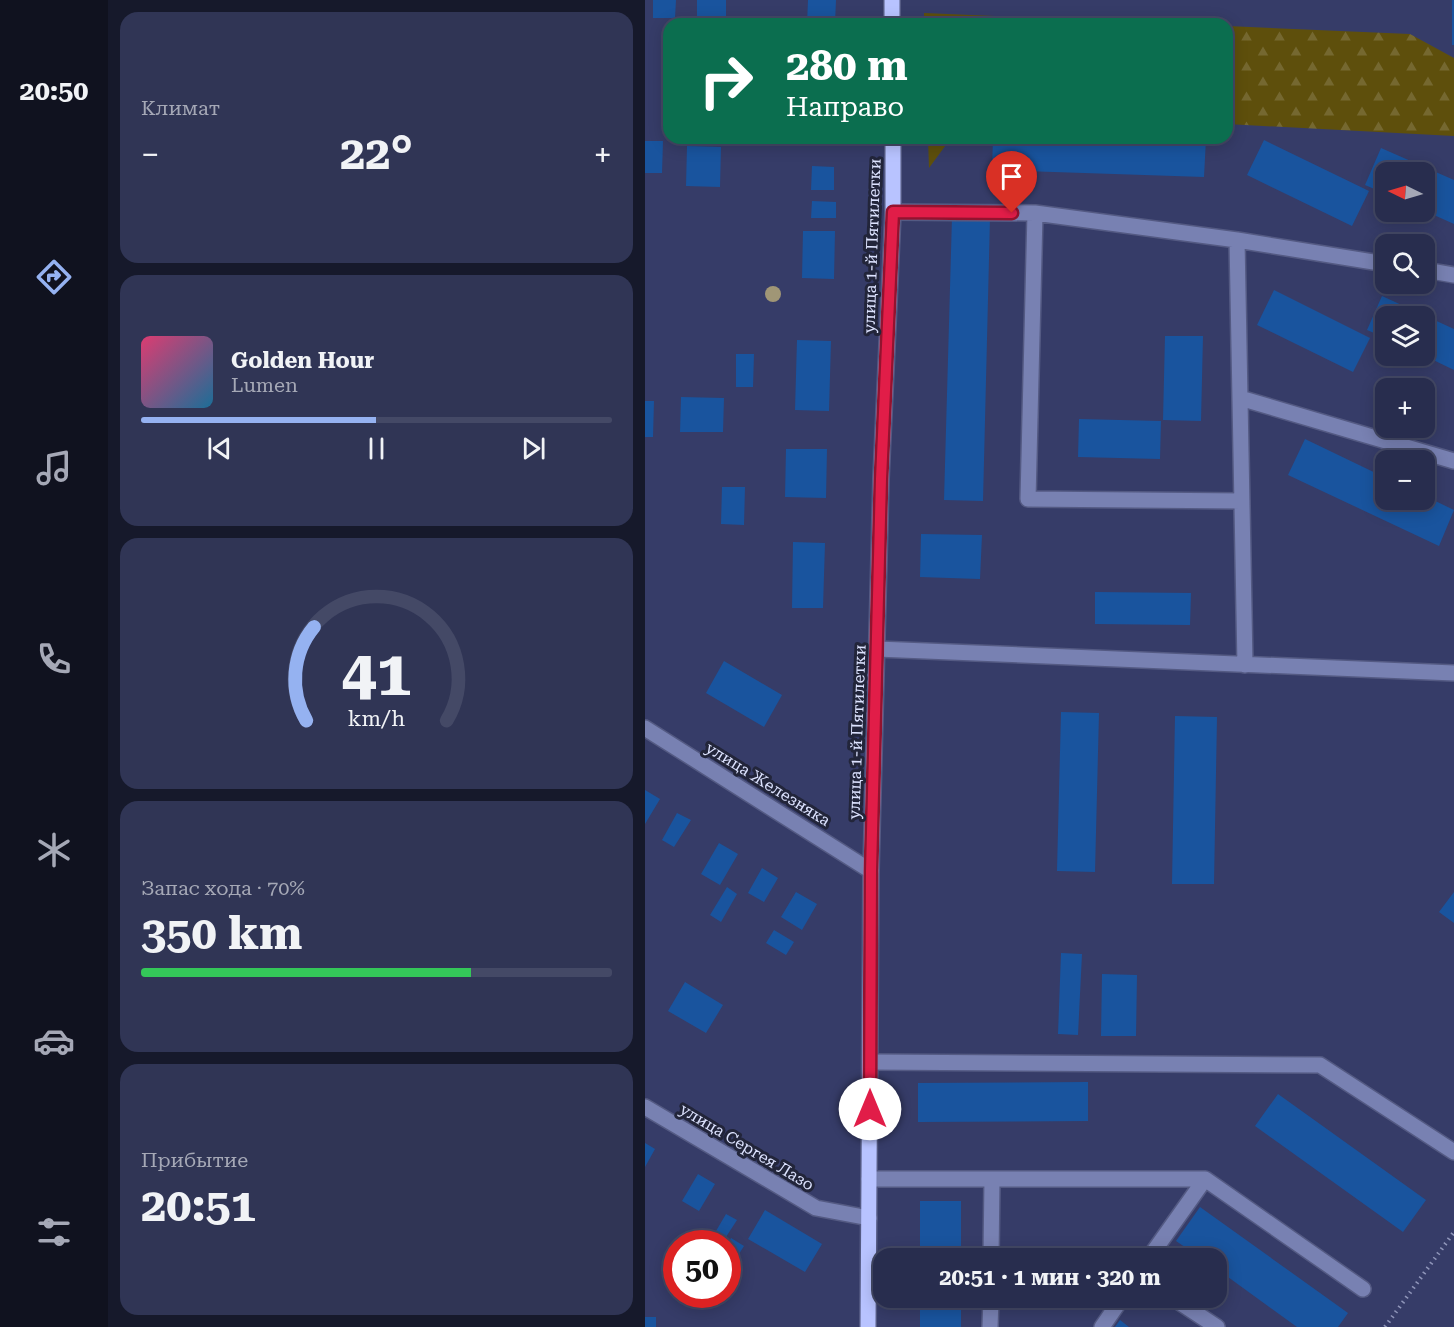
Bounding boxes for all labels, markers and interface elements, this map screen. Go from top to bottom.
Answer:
text: 280 m [786,41,908,90]
icon: right [687,42,765,120]
text: 20:50 [20,75,88,107]
text: Направо [786,91,904,123]
text: Климат [141,96,220,120]
text: 22° [340,127,413,180]
text: − [141,135,159,174]
text: + [594,135,612,174]
pin [986,151,1037,213]
street label: улица 1-й Пятилетки [859,158,885,334]
icon: arrive [995,160,1028,193]
north arrow [1375,162,1435,222]
map controls [1375,162,1435,510]
button: search [1375,234,1435,294]
icon: directions [33,256,75,298]
button: layers [1375,306,1435,366]
text: Golden Hour [231,348,374,373]
text: Lumen [231,373,298,397]
button: + [1375,378,1435,438]
icon: previous [203,432,236,465]
icon: pause [360,432,393,465]
icon: next [517,432,550,465]
icon: music [33,447,75,489]
button: − [1375,450,1435,510]
text: 41 [342,637,411,710]
icon: phone [33,638,75,680]
street label: улица 1-й Пятилетки [844,644,870,820]
text: km/h [348,706,405,731]
street label: улица Железняка [702,738,834,830]
icon: climate [33,829,75,871]
text: Запас хода · 70% [141,876,305,900]
text: 350 km [141,907,302,960]
icon: car [33,1020,75,1062]
position arrow [838,1077,902,1141]
street label: улица Сергея Лазо [677,1099,818,1195]
text: Прибытие [141,1148,248,1172]
text: 20:51 [141,1179,256,1232]
icon: filters [33,1211,75,1253]
speed limit sign: 50 [663,1230,741,1308]
text: 20:51 · 1 мин · 320 m [939,1265,1161,1290]

